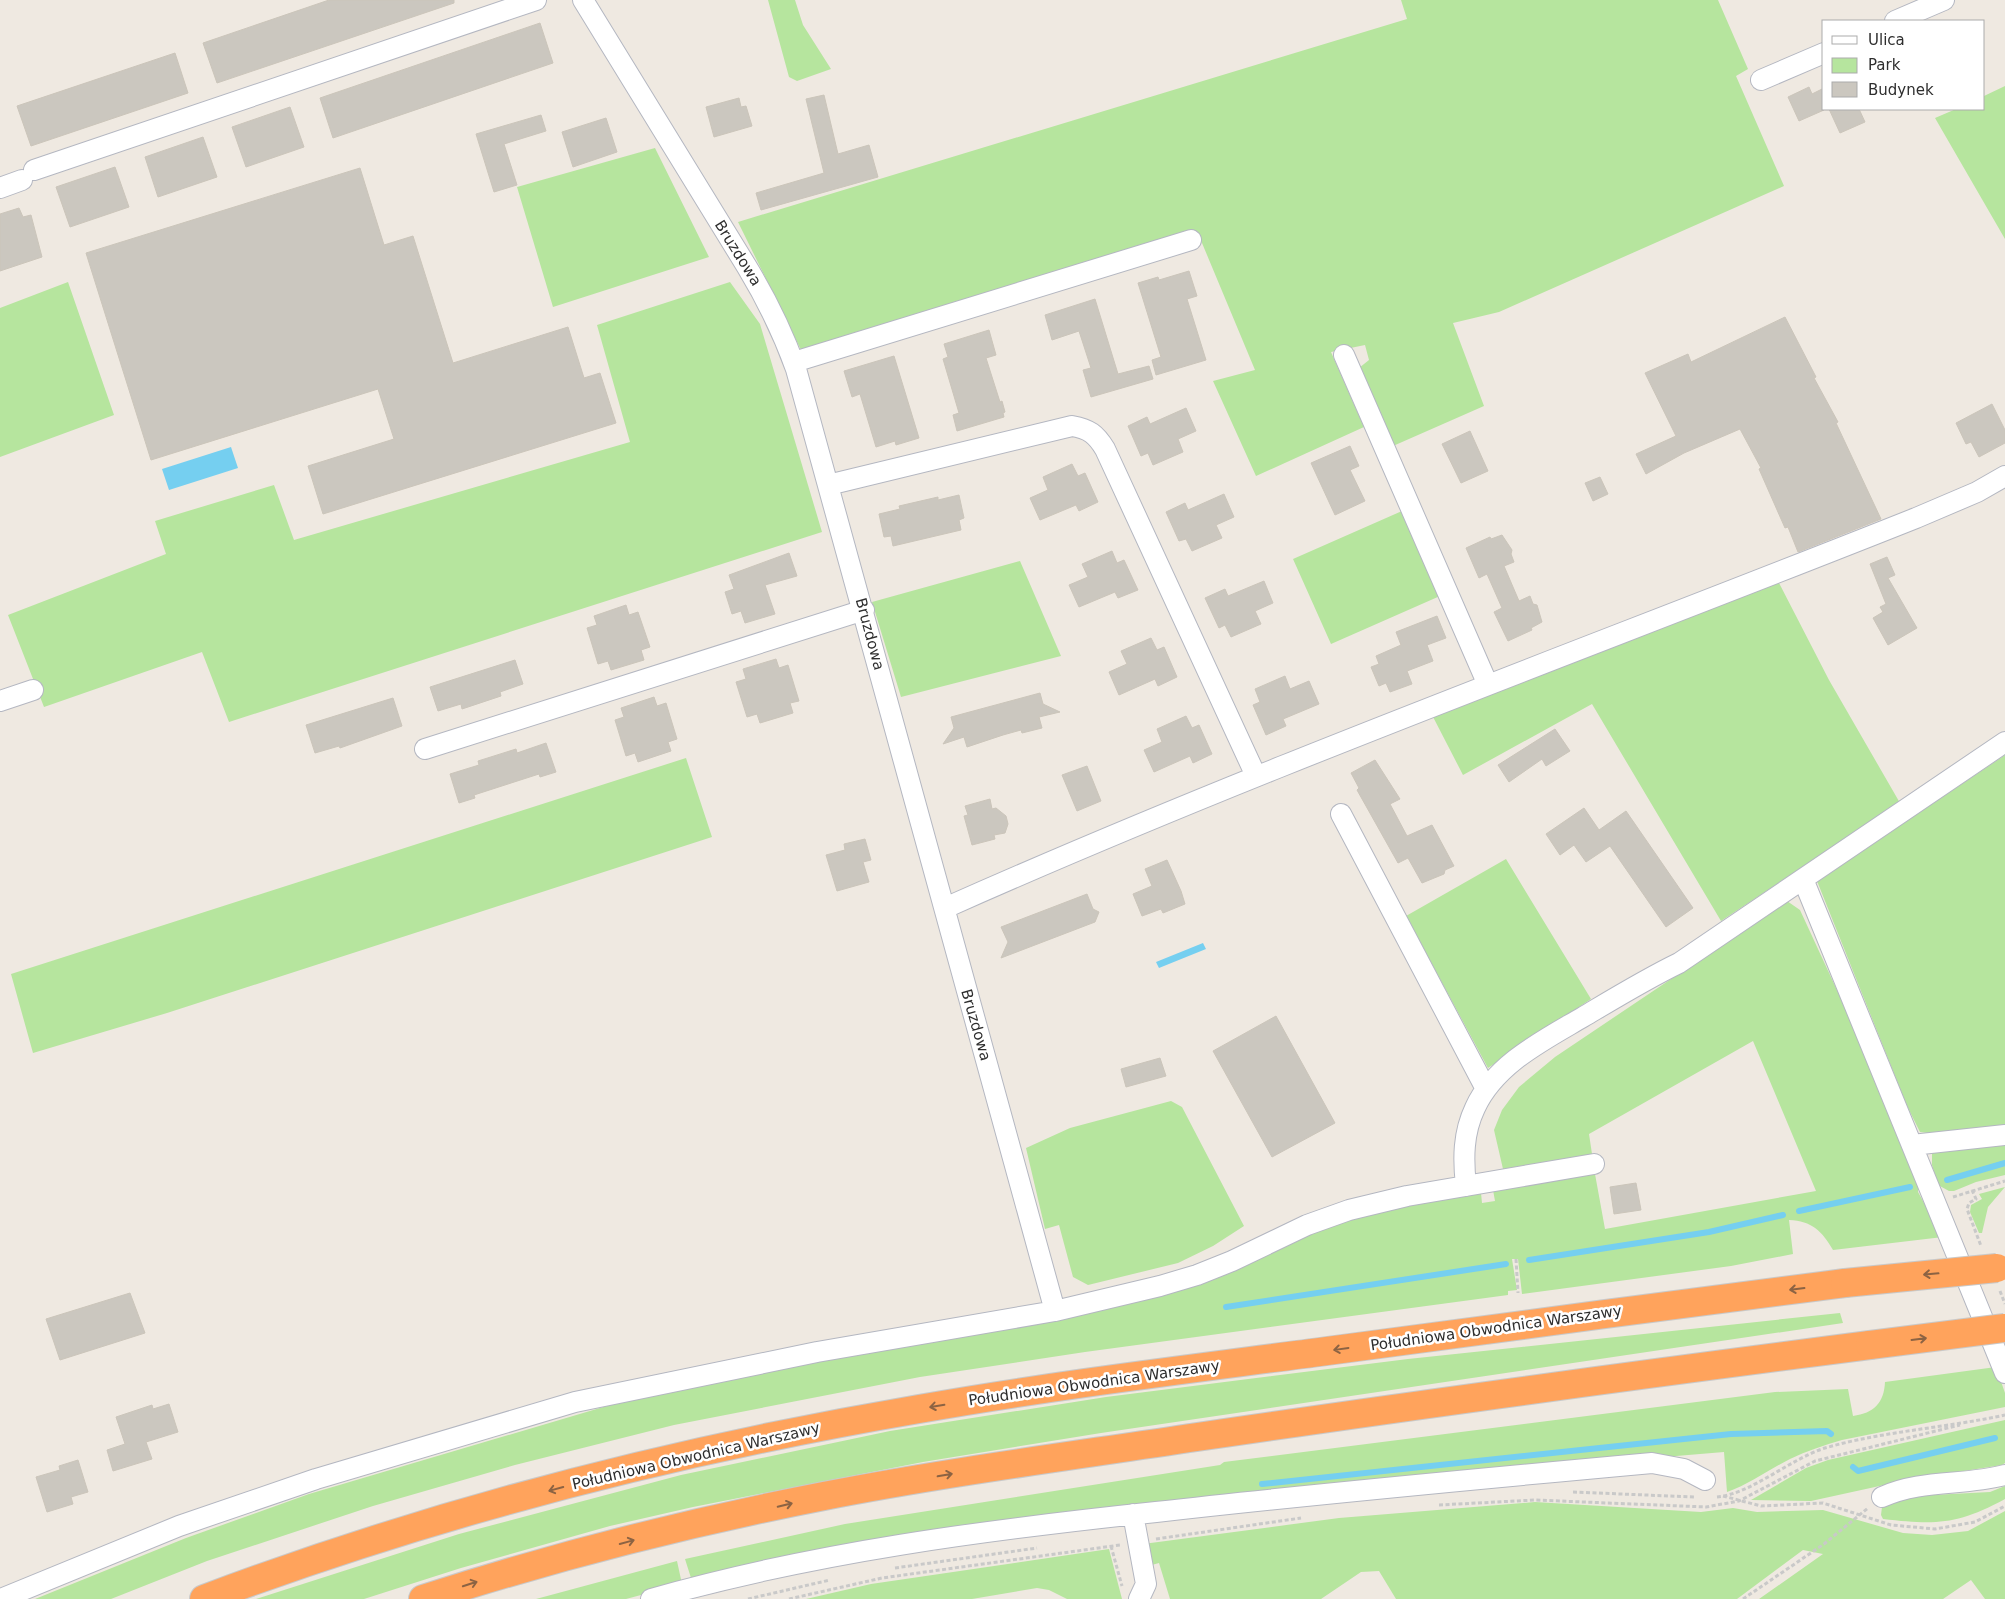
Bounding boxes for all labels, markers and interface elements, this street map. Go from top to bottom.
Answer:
legend [1822,20,1985,110]
text: Ulica [1868,31,1905,49]
text: Park [1868,56,1901,74]
text: Budynek [1868,81,1934,99]
street label: Bruzdowa [711,217,765,289]
street label: Bruzdowa [852,596,888,672]
street label: Bruzdowa [957,987,995,1063]
one-way arrow [1924,1269,1940,1278]
one-way arrow [1789,1284,1805,1294]
street label: Południowa Obwodnica Warszawy [1369,1301,1623,1355]
one-way arrow [1910,1334,1926,1344]
one-way arrow [1333,1344,1349,1354]
street label: Południowa Obwodnica Warszawy [967,1356,1221,1410]
one-way arrow [929,1401,945,1411]
street label: Południowa Obwodnica Warszawy [570,1419,822,1493]
one-way arrow [936,1469,952,1479]
one-way arrow [549,1485,565,1494]
one-way arrow [776,1500,792,1509]
one-way arrow [618,1537,634,1546]
one-way arrow [462,1579,477,1588]

